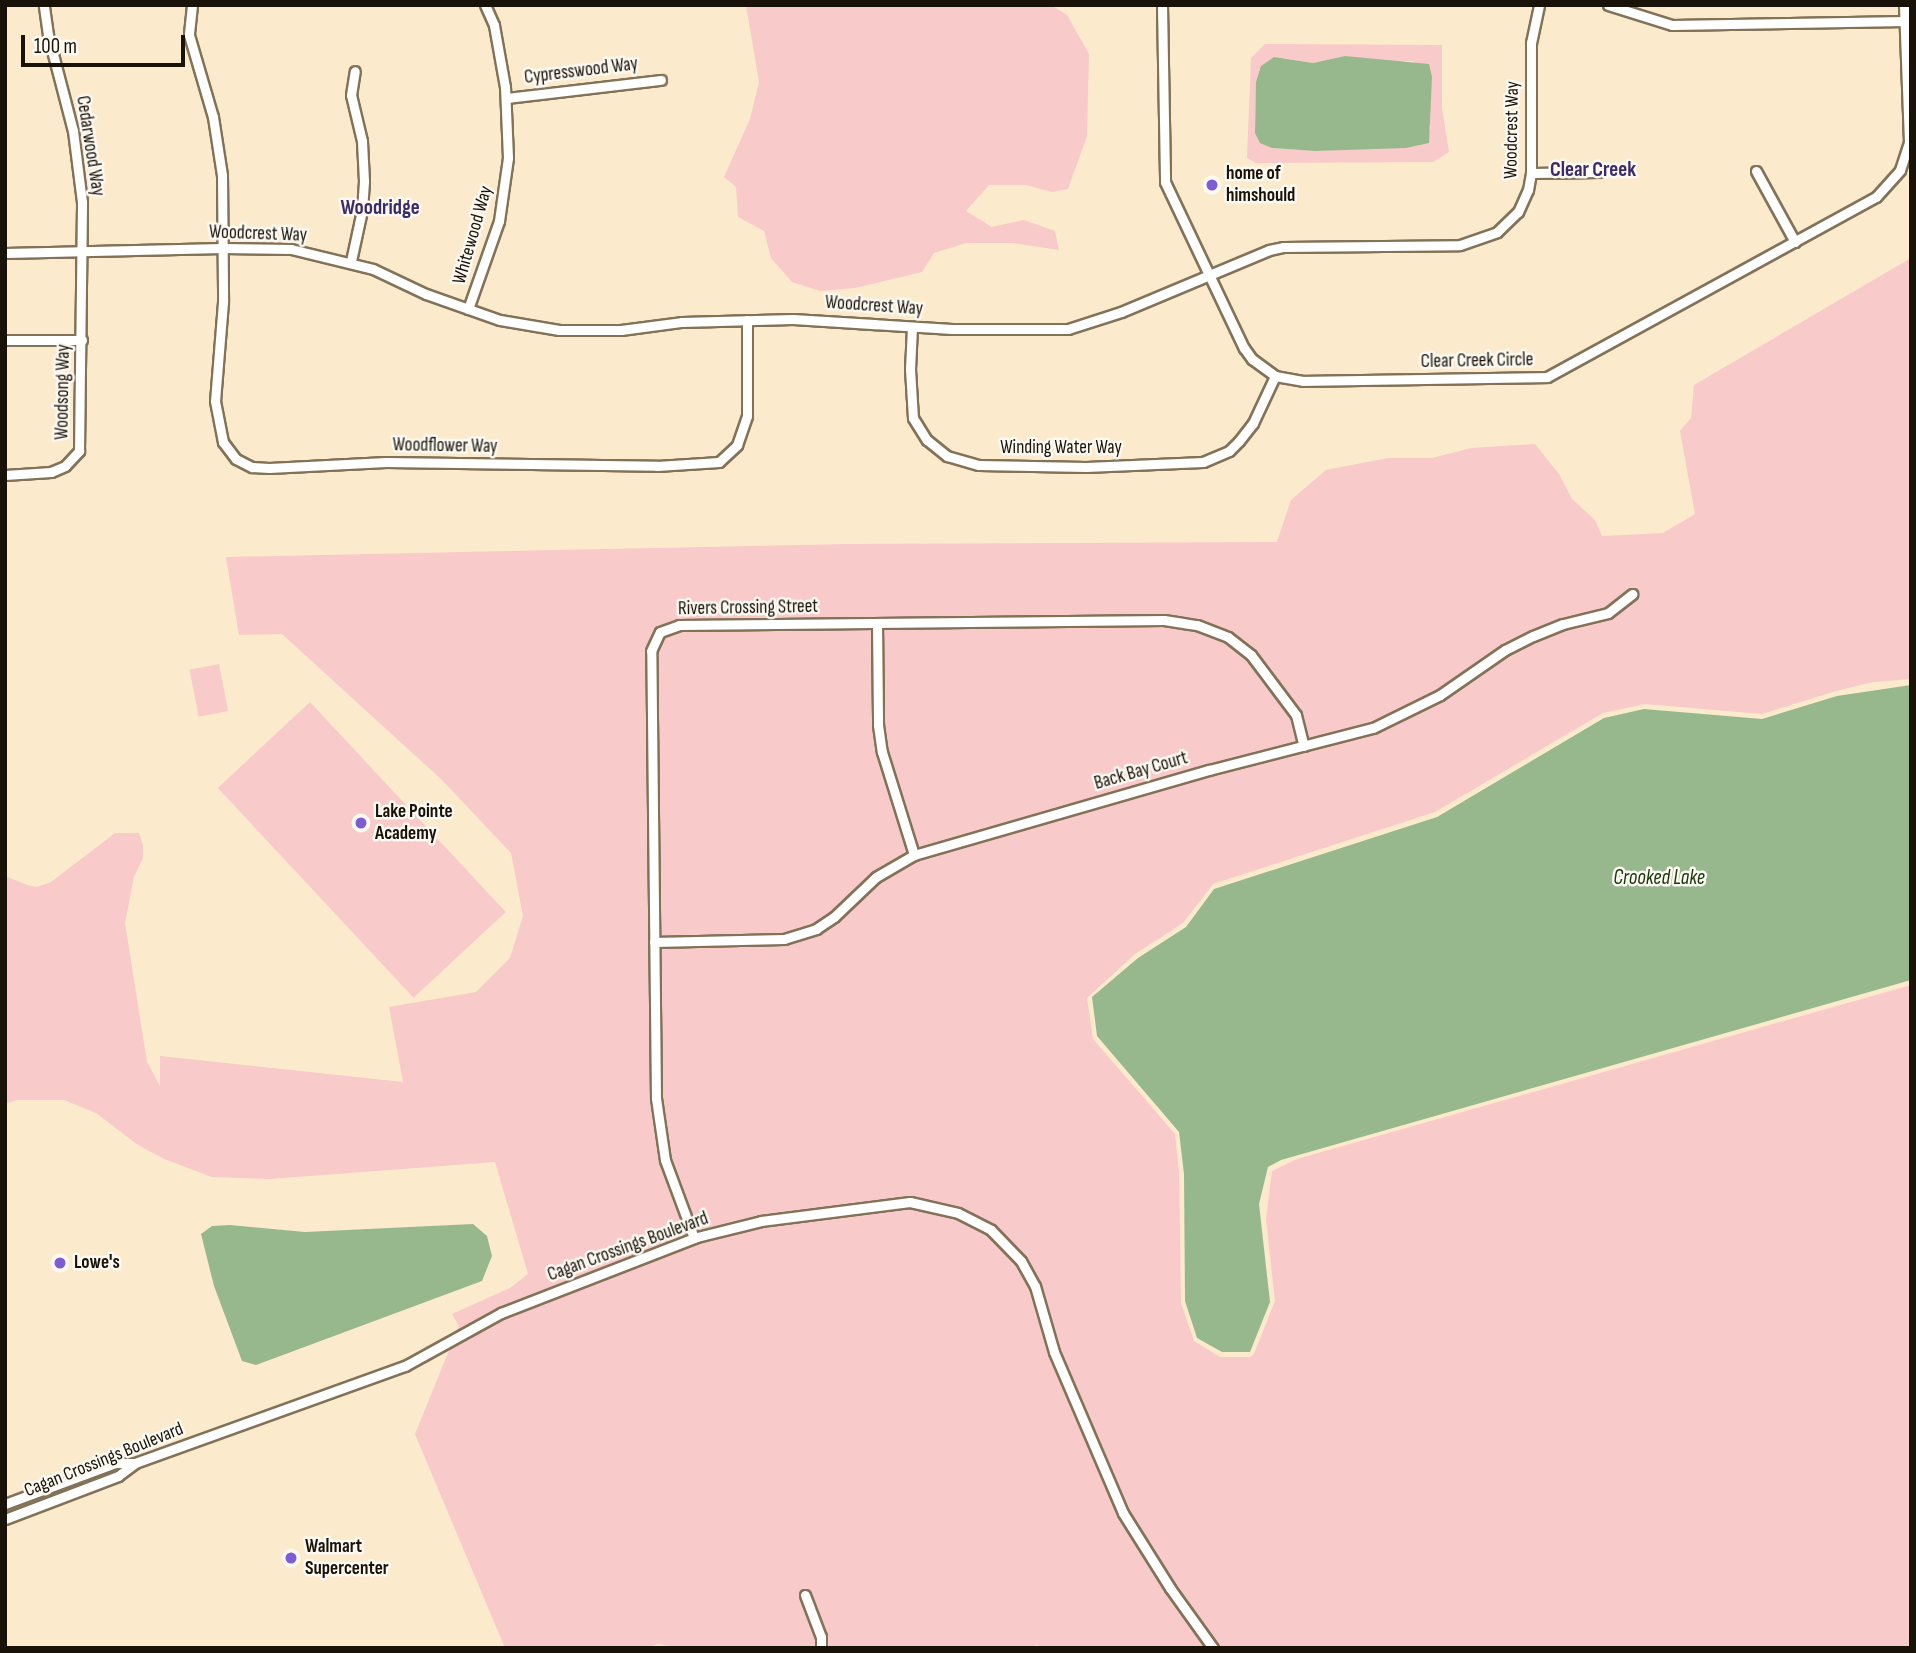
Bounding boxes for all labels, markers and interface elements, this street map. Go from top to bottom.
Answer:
scale bar [24,21,189,65]
text: 100 m [34,34,77,59]
street label: Cypresswood Way [523,53,639,89]
street label: Woodcrest Way [1500,81,1524,179]
street label: Cedarwood Way [71,94,109,198]
district label: Clear Creek [1550,157,1636,183]
place label: home of himshould [1226,163,1295,207]
marker: home of himshould [1204,177,1220,193]
street label: Whitewood Way [448,183,498,287]
district label: Woodridge [340,195,420,221]
street label: Woodcrest Way [209,221,307,247]
street label: Woodcrest Way [824,291,924,321]
street label: Woodsong Way [51,344,75,440]
street label: Clear Creek Circle [1420,349,1534,373]
street label: Woodflower Way [392,434,498,458]
street label: Winding Water Way [1000,437,1122,459]
street label: Rivers Crossing Street [678,595,818,621]
street label: Back Bay Court [1092,747,1190,795]
place label: Lake Pointe Academy [375,801,453,845]
marker: Lake Pointe Academy [353,815,369,831]
water label: Crooked Lake [1613,865,1705,891]
street label: Cagan Crossings Boulevard [544,1207,712,1287]
place label: Lowe's [74,1252,120,1274]
marker: Lowe's [52,1255,68,1271]
street label: Cagan Crossings Boulevard [21,1418,187,1502]
place label: Walmart Supercenter [305,1536,389,1580]
marker: Walmart Supercenter [283,1550,299,1566]

